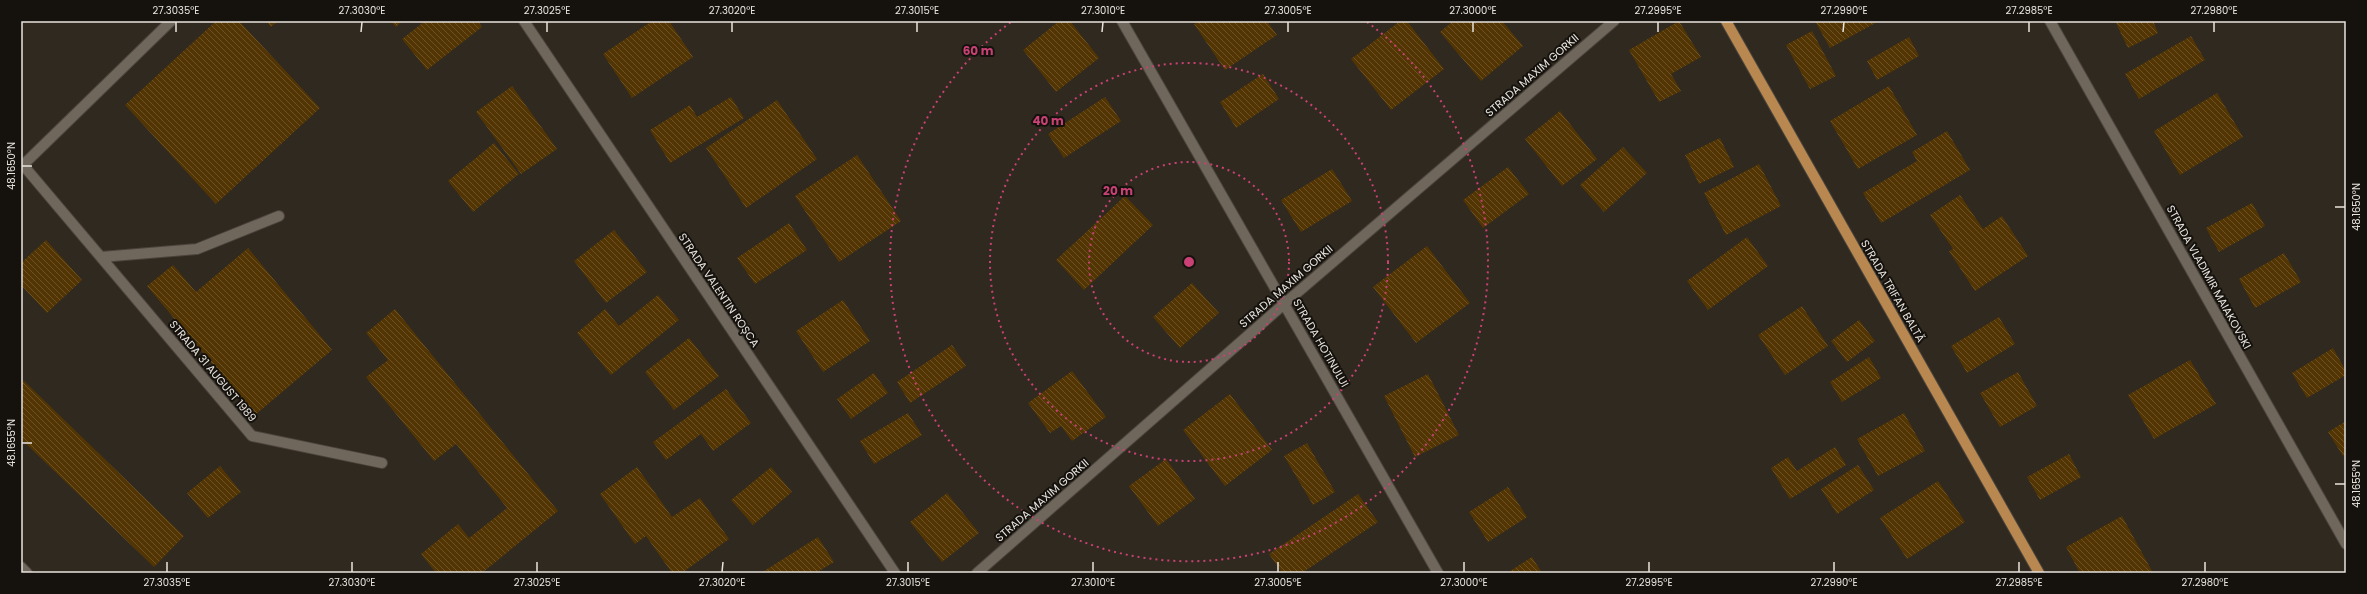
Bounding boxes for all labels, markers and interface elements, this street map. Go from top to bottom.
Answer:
text: 27.3035°E [153,3,199,18]
text: 27.3030°E [339,3,385,18]
text: 27.3025°E [524,3,570,18]
text: 27.3020°E [709,3,755,18]
text: 27.3015°E [895,3,939,18]
text: 27.3010°E [1081,3,1125,18]
text: 27.3005°E [1264,3,1312,18]
text: 27.3000°E [1449,3,1497,18]
text: 27.2995°E [1634,3,1682,18]
text: 27.2990°E [1820,3,1868,18]
text: 27.2985°E [2005,3,2053,18]
text: 27.2980°E [2190,3,2238,18]
street label: STRADA MAXIM GORKII [1482,30,1582,120]
text: 60 m [963,42,994,59]
text: 40 m [1032,112,1064,129]
text: 48.1650°N [4,142,19,190]
text: 20 m [1103,182,1133,199]
text: 48.1650°N [2349,183,2364,231]
street label: STRADA VLADIMIR MAIAKOVSKI [2163,202,2255,352]
street label: STRADA VALENTIN ROȘCA [675,230,764,351]
street label: STRADA TRIFAN BALTĂ [1857,237,1929,346]
street label: STRADA MAXIM GORKII [1236,241,1336,331]
centre of rings [1182,255,1196,269]
street label: STRADA HOTINULUI [1289,296,1353,390]
street label: STRADA 31 AUGUST 1989 [166,317,260,425]
text: 48.1655°N [4,419,19,467]
street label: STRADA MAXIM GORKII [992,455,1092,545]
text: 48.1655°N [2349,460,2364,508]
text: 27.3035°E [144,575,190,590]
text: 27.3030°E [329,575,375,590]
text: 27.3025°E [514,575,560,590]
text: 27.3020°E [699,575,745,590]
text: 27.3015°E [886,575,930,590]
text: 27.3010°E [1071,575,1115,590]
text: 27.3005°E [1254,575,1302,590]
text: 27.3000°E [1440,575,1488,590]
text: 27.2995°E [1625,575,1673,590]
text: 27.2990°E [1810,575,1858,590]
text: 27.2985°E [1995,575,2043,590]
text: 27.2980°E [2181,575,2229,590]

